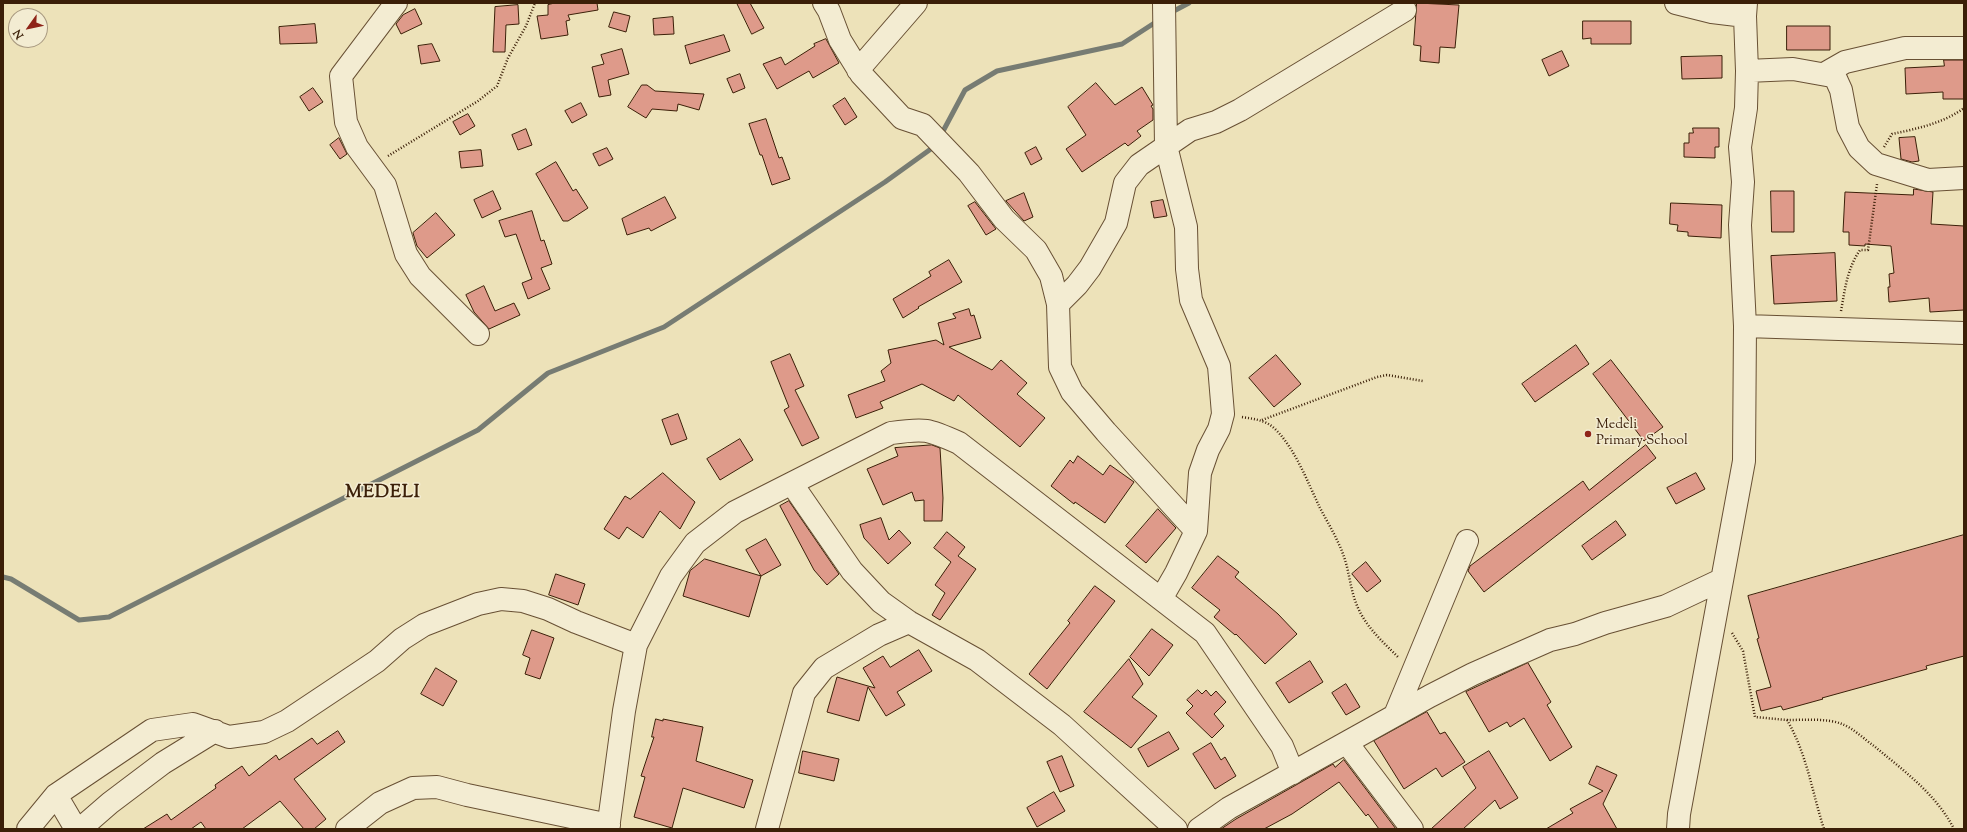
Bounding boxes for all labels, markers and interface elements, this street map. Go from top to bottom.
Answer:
north arrow [8,8,48,48]
text: N [10,26,28,42]
place label: Medeli Primary School [1596,418,1688,450]
marker: Medeli Primary School [1583,429,1593,439]
district label: MEDELI [345,483,421,505]

